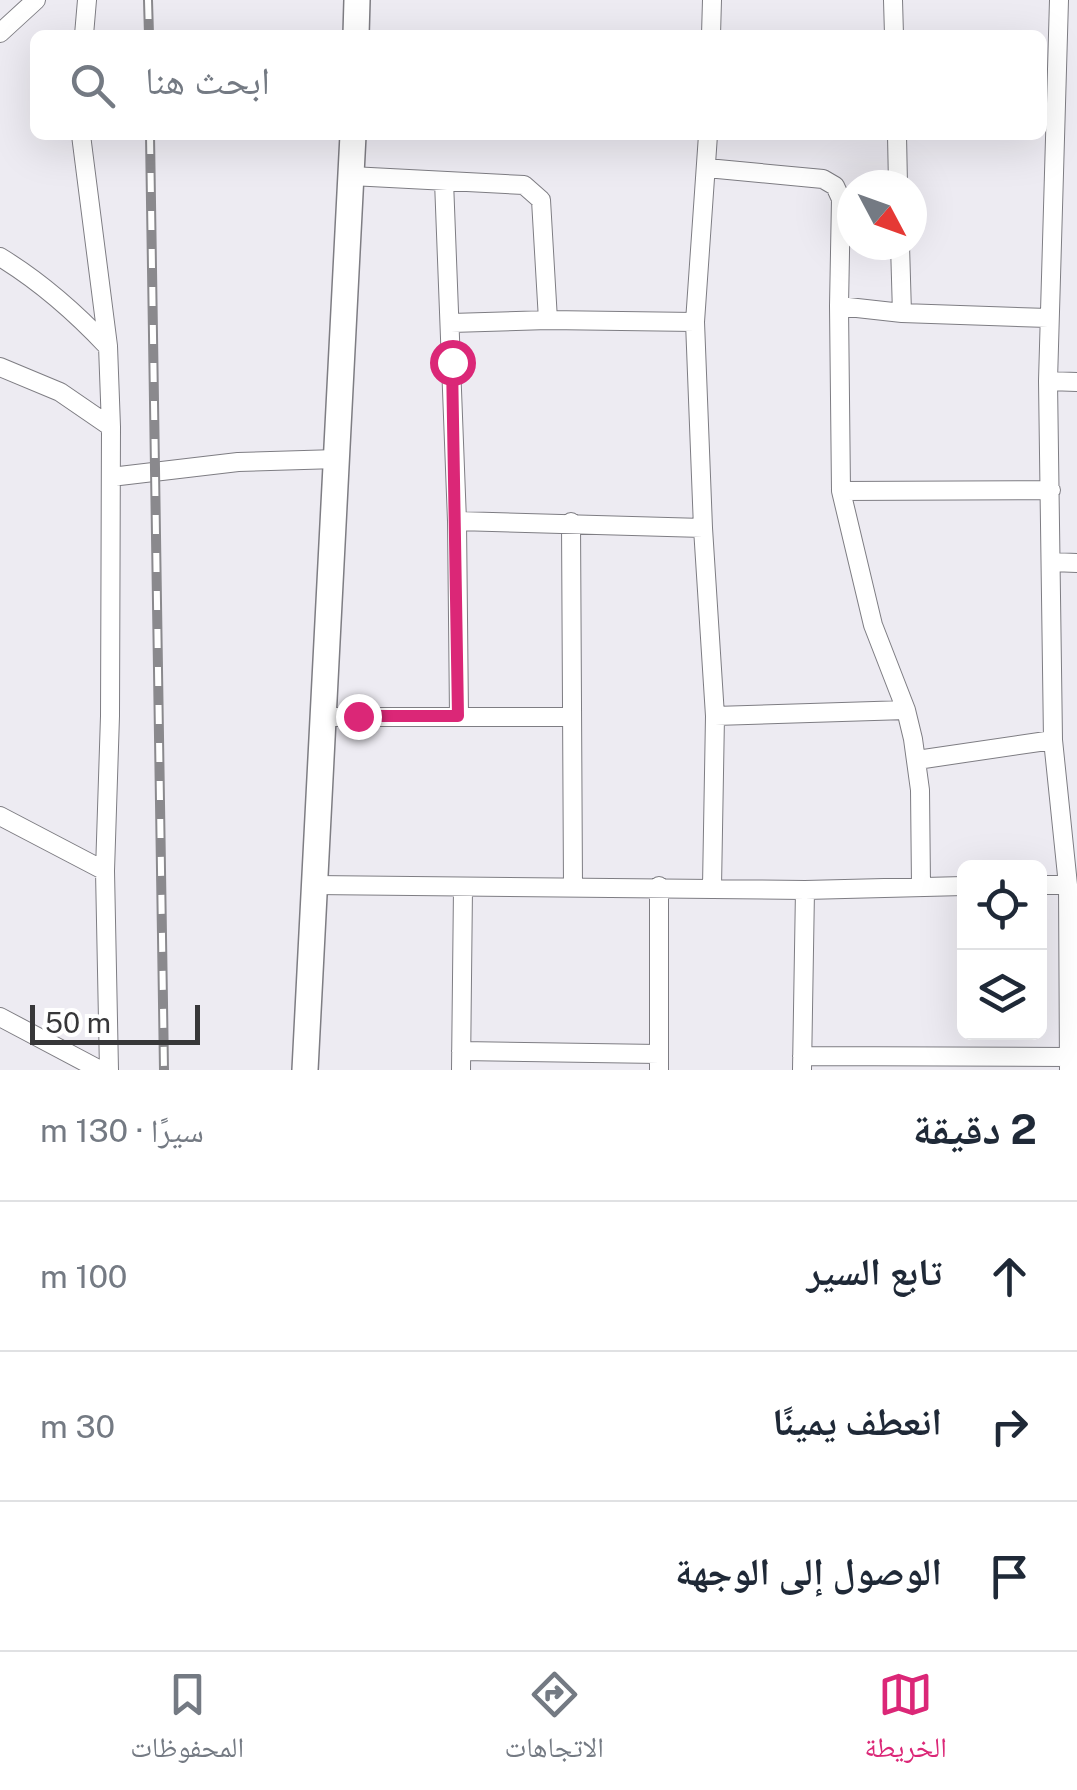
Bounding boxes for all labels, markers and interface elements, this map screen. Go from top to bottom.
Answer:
search box [30,30,1047,140]
icon: search [65,58,120,113]
text: ابحث هنا [145,58,270,103]
north arrow [837,170,927,260]
route start [430,340,476,386]
route end [336,694,382,740]
map controls [957,860,1047,1040]
button: locate [957,860,1047,950]
button: layers [957,950,1047,1040]
scale bar [30,1000,200,1044]
text: 50 m [45,1006,111,1039]
text: 2 دقيقة [913,1104,1037,1153]
text: سيرًا · 130 m [40,1112,204,1149]
text: تابع السير [807,1249,942,1294]
icon: ahead [982,1249,1037,1304]
text: 100 m [40,1258,127,1295]
text: انعطف يمينًا [772,1399,942,1444]
icon: right [982,1399,1037,1454]
text: 30 m [40,1408,115,1445]
text: الوصول إلى الوجهة [675,1549,942,1594]
icon: arrive [982,1549,1037,1604]
tab: المحفوظات [130,1667,244,1775]
tab: الاتجاهات [505,1667,604,1775]
tab: الخريطة [864,1667,947,1775]

